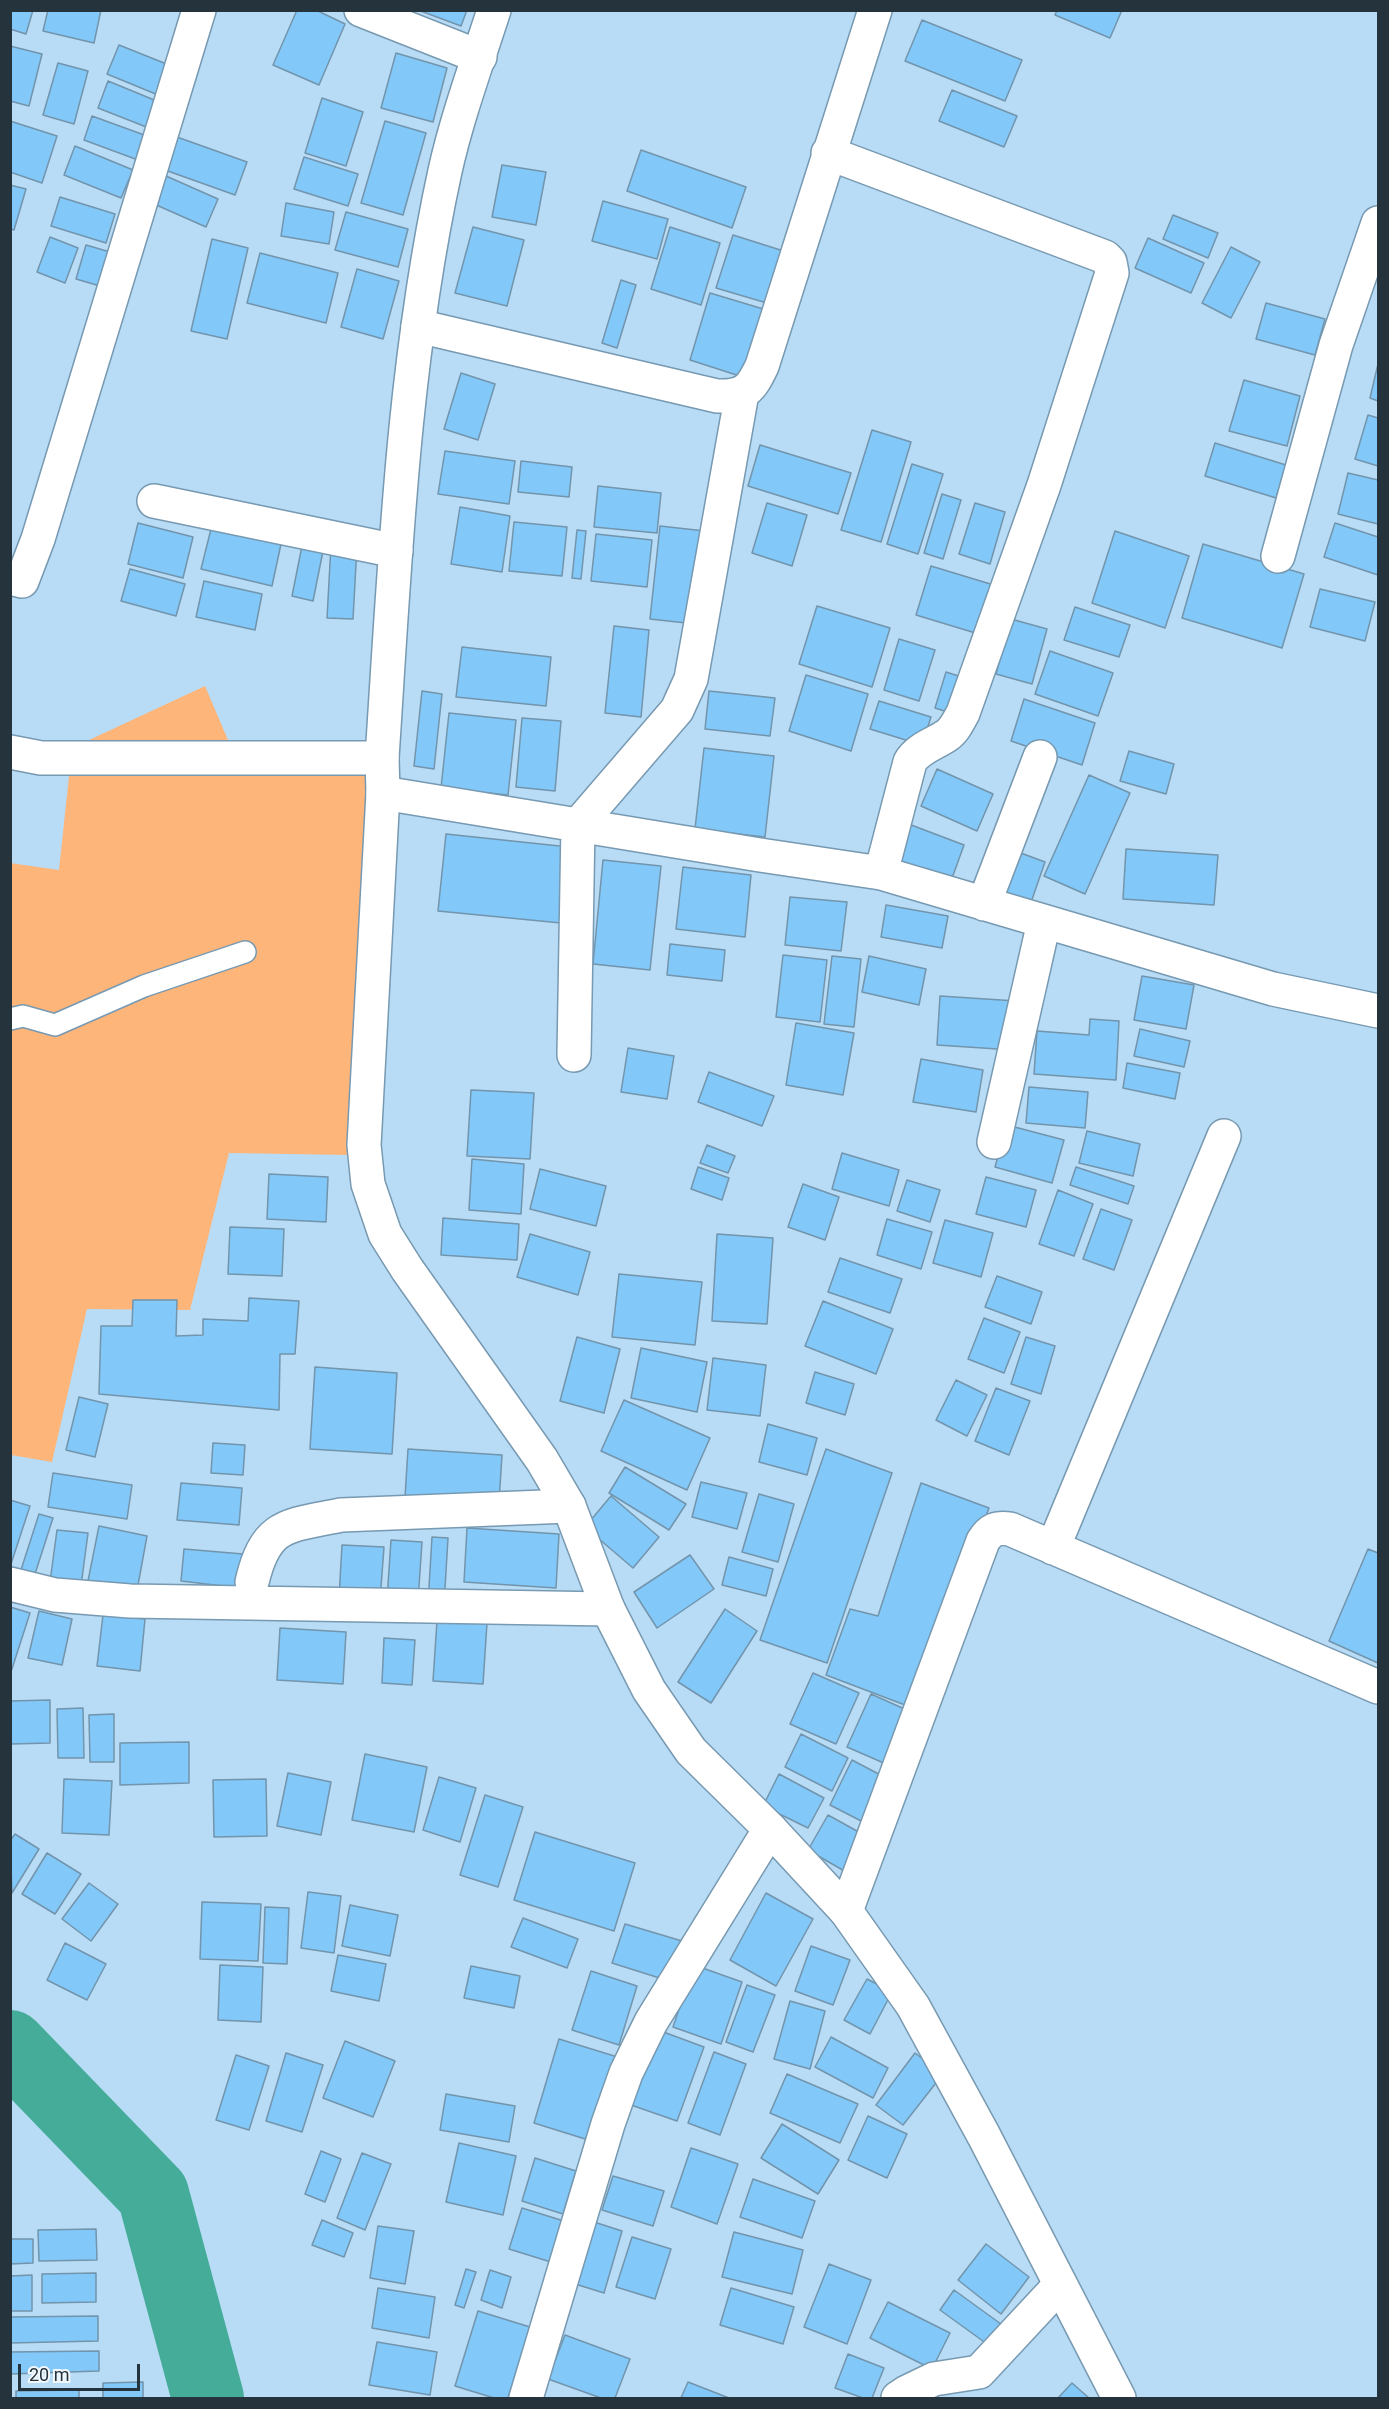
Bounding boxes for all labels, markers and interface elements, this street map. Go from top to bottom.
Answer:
scale bar [21,2352,142,2390]
text: 20 m [29,2364,69,2385]

